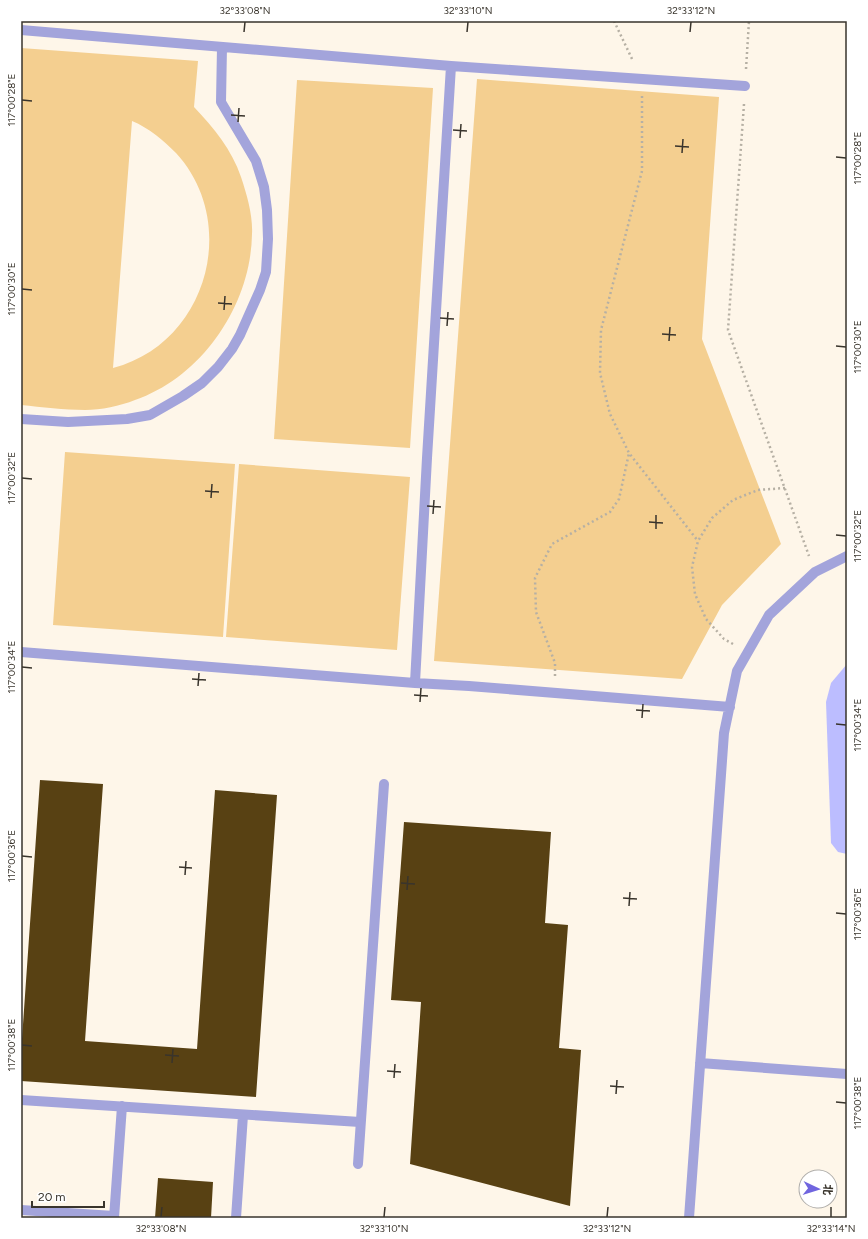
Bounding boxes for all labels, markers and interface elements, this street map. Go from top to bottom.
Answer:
text: 32°33'08"N [219,4,271,17]
text: 32°33'10"N [443,4,493,17]
text: 32°33'12"N [667,4,715,17]
text: 117°00'28"E [5,73,18,127]
text: 117°00'28"E [851,131,864,185]
text: 117°00'30"E [5,262,18,316]
text: 117°00'30"E [851,320,864,374]
text: 117°00'32"E [5,452,18,504]
text: 117°00'32"E [851,510,864,562]
text: 117°00'34"E [5,640,18,693]
text: 117°00'34"E [851,698,864,751]
text: 117°00'36"E [5,830,18,882]
text: 117°00'36"E [851,888,864,940]
text: 117°00'38"E [5,1019,18,1071]
text: 117°00'38"E [851,1077,864,1129]
north arrow [798,1169,838,1209]
scale bar [32,1183,104,1209]
text: 北 [821,1184,834,1196]
text: 20 m [38,1190,66,1204]
text: 32°33'08"N [135,1222,187,1235]
text: 32°33'10"N [359,1222,409,1235]
text: 32°33'12"N [583,1222,631,1235]
text: 32°33'14"N [807,1222,855,1235]

